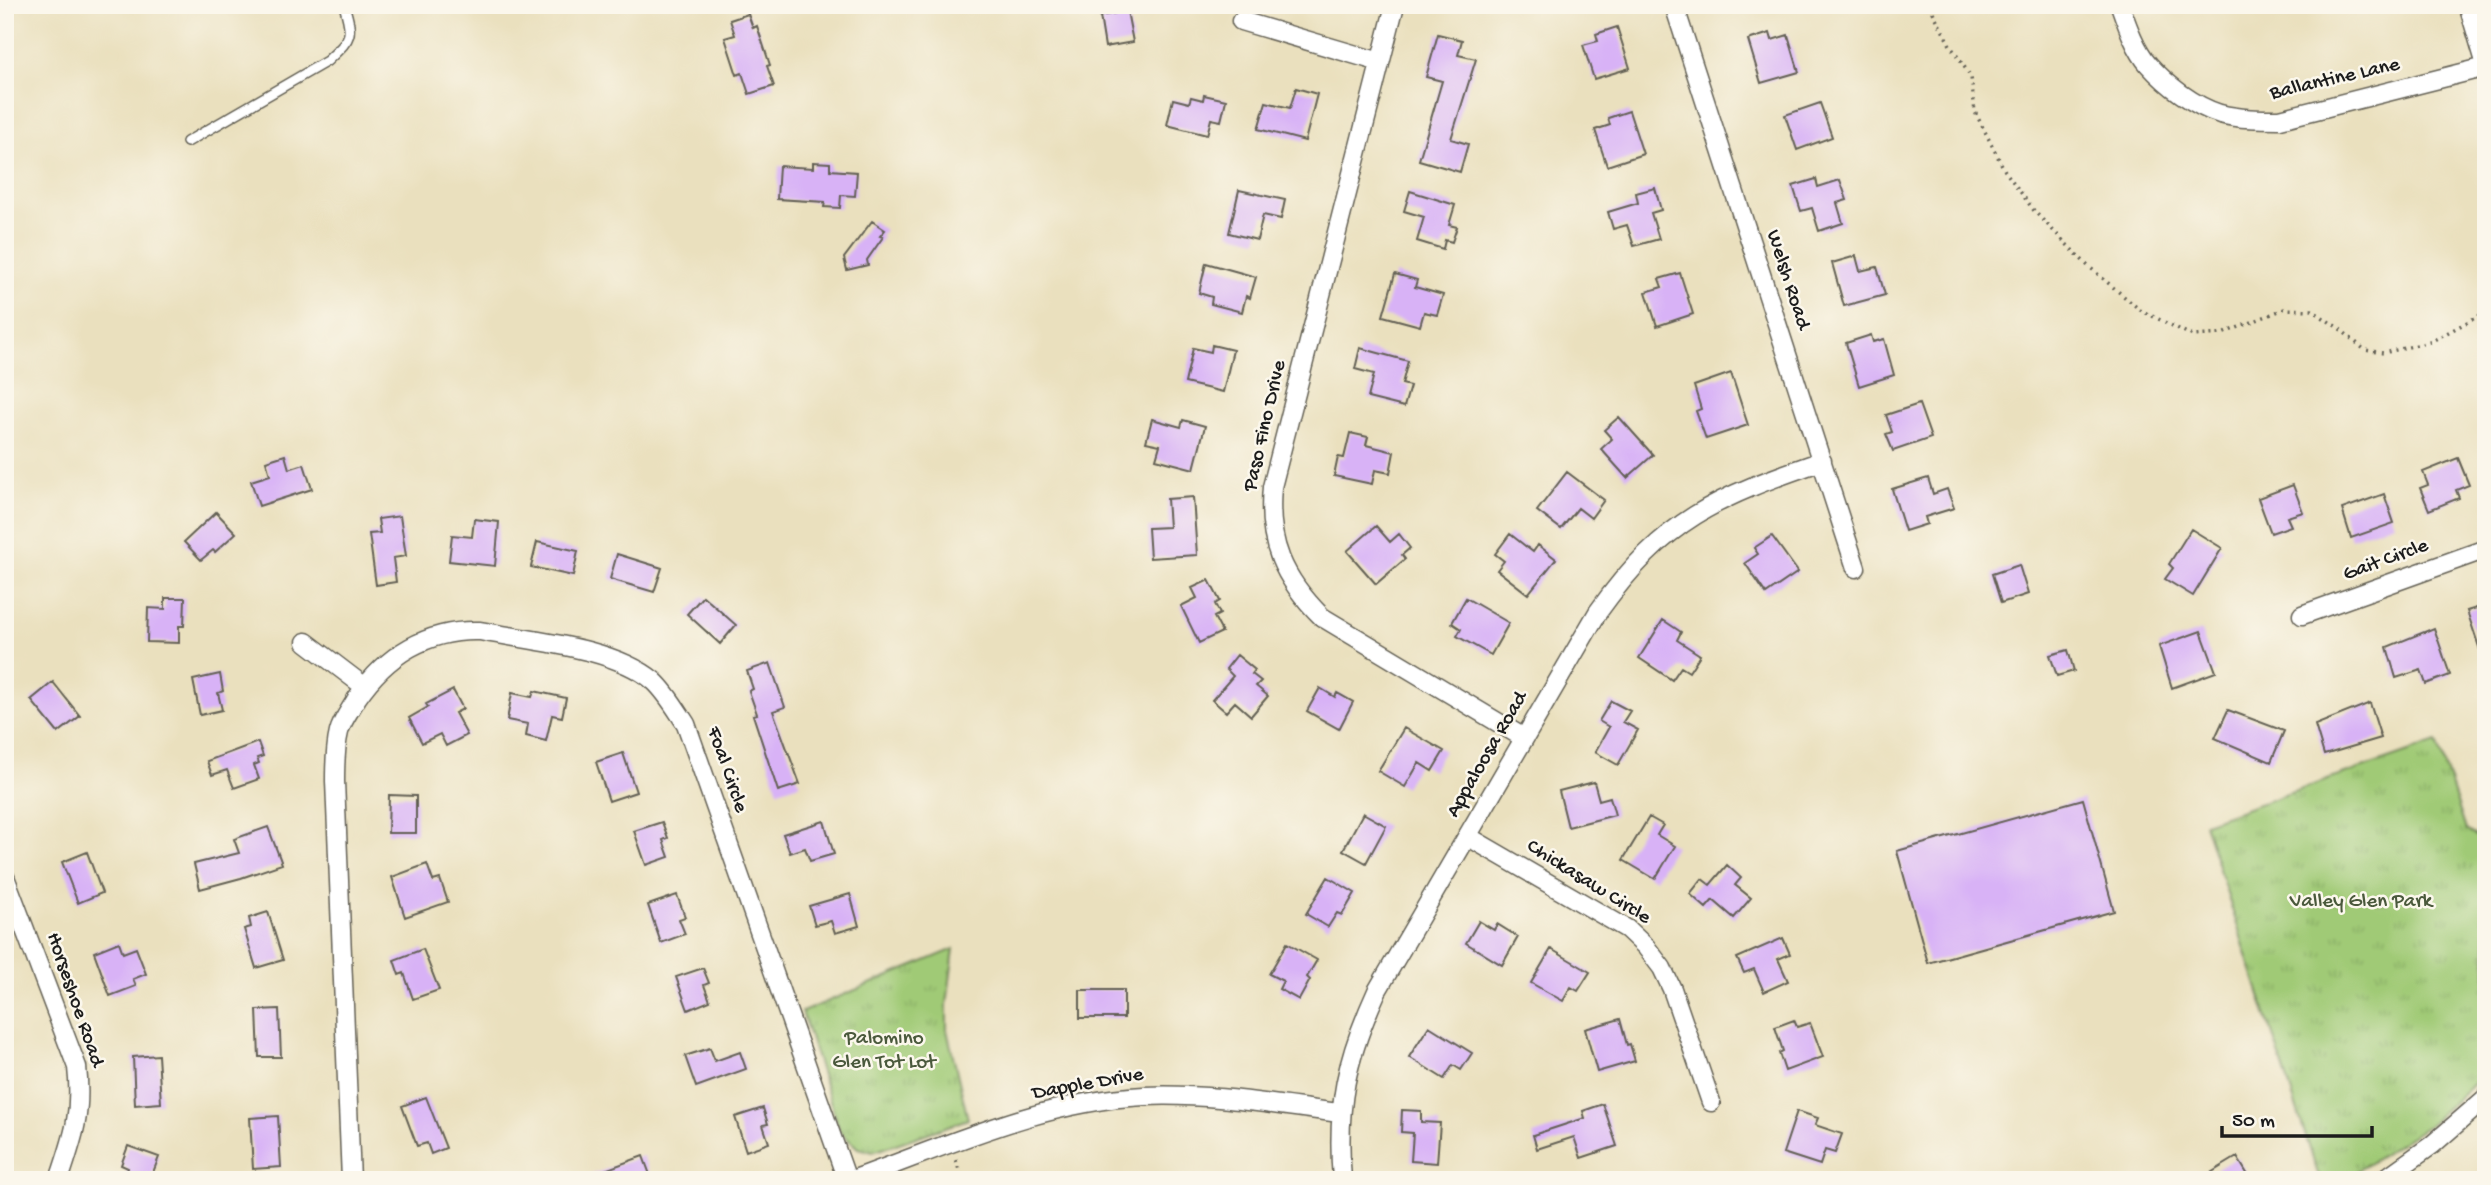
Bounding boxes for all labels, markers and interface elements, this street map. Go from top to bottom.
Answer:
street label: Ballantine Lane [2267,53,2403,107]
street label: Welsh Road [1759,227,1815,335]
street label: Paso Fino Drive [1239,357,1293,495]
street label: Gait Circle [2340,534,2433,588]
street label: Appaloosa Road [1442,686,1535,822]
street label: Foal Circle [699,723,753,817]
street label: Chickasaw Circle [1521,835,1656,932]
park label: Valley Glen Park [2289,890,2435,915]
street label: Horseshoe Road [39,930,109,1072]
park label: Palomino Glen Tot Lot [832,1027,938,1076]
street label: Dapple Drive [1029,1063,1147,1107]
scale bar [2222,1094,2372,1138]
text: 50 m [2232,1110,2275,1135]

